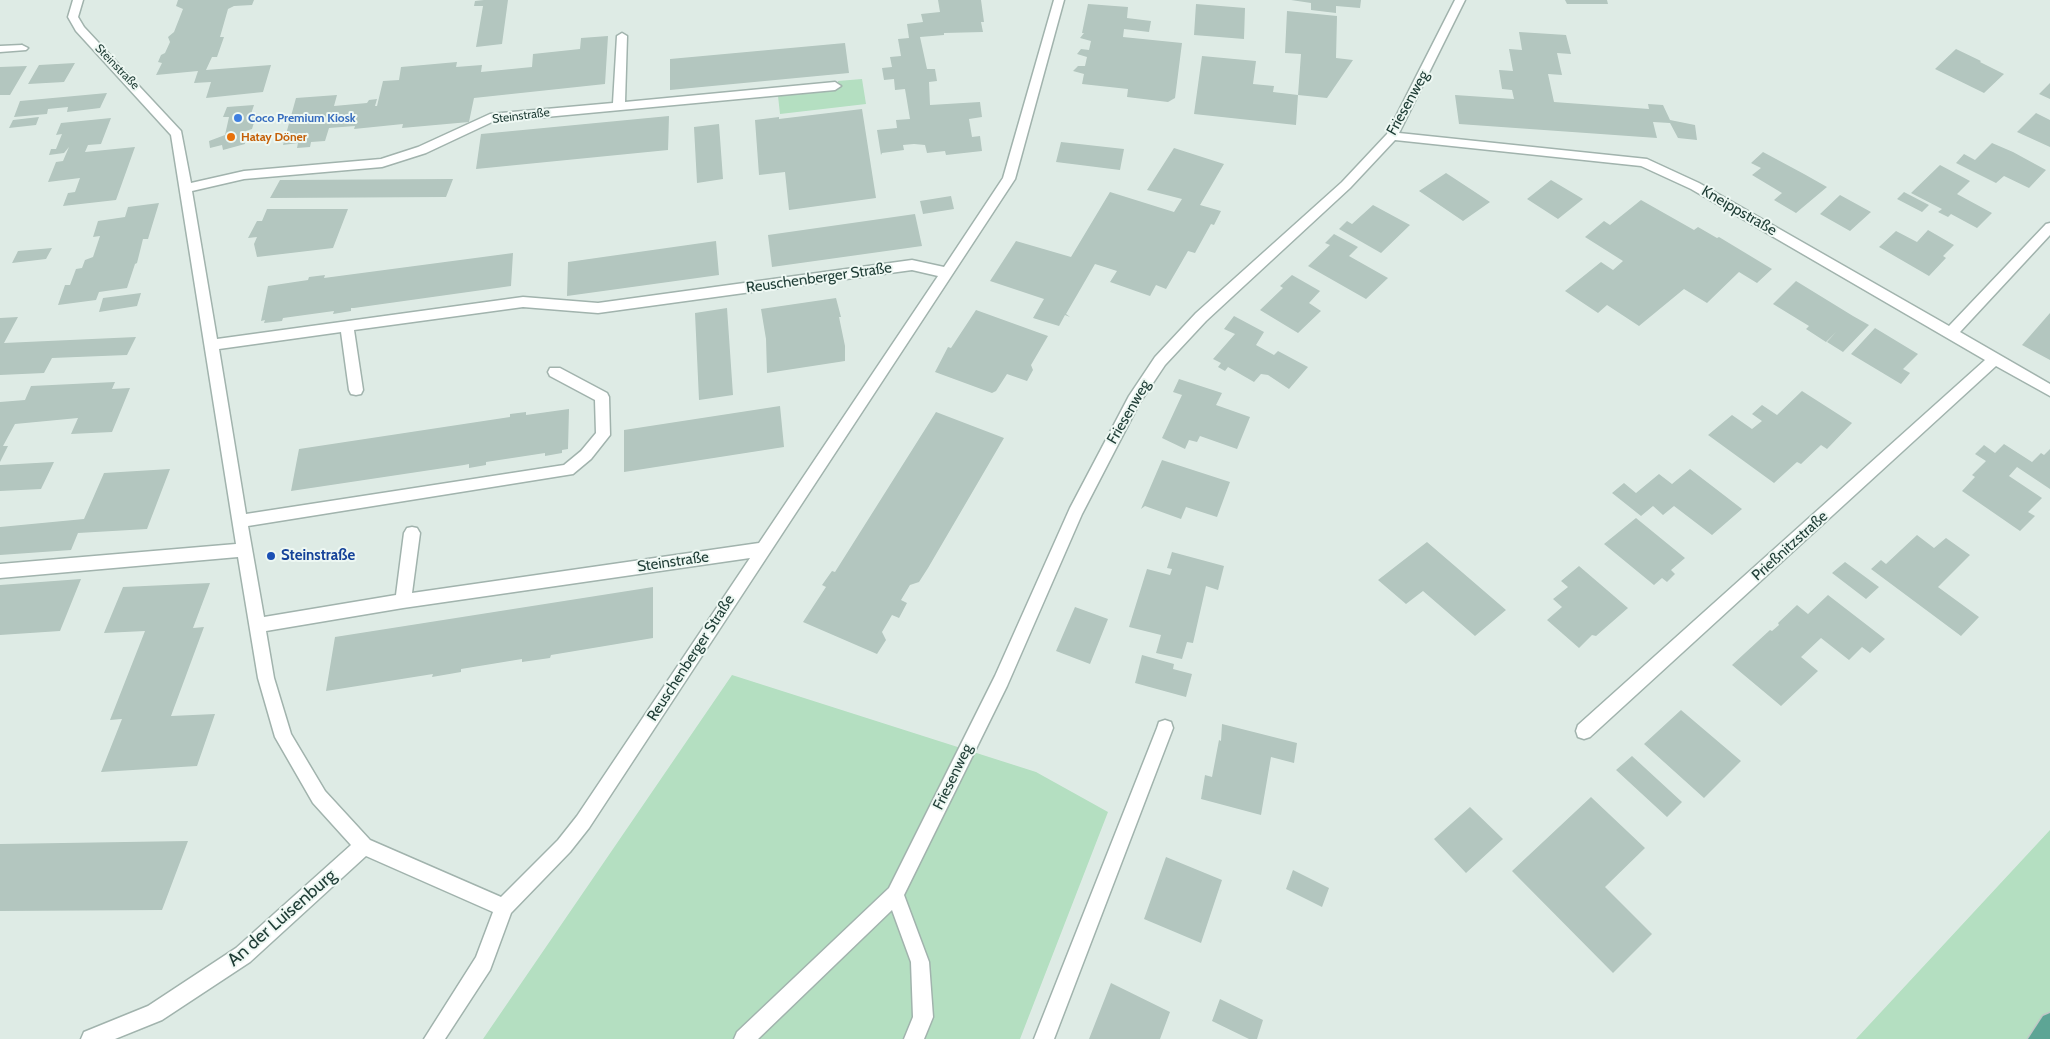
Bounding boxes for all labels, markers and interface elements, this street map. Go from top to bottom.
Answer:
street label: Steinstraße [92,41,142,93]
street label: Friesenweg [1383,68,1433,138]
street label: Steinstraße [491,105,551,127]
place label: Coco Premium Kiosk [248,111,356,125]
marker: Coco Premium Kiosk [232,112,244,124]
place label: Hatay Döner [241,130,307,144]
marker: Hatay Döner [225,131,237,143]
street label: Kneippstraße [1698,182,1780,240]
street label: Reuschenberger Straße [745,259,893,297]
street label: Friesenweg [1103,377,1155,447]
street label: Prießnitzstraße [1748,507,1832,585]
place label: Steinstraße [281,547,355,565]
street label: Steinstraße [636,548,710,576]
marker: Steinstraße [265,550,277,562]
street label: Reuschenberger Straße [643,591,739,725]
street label: Friesenweg [929,741,977,813]
street label: An der Luisenburg [223,865,341,971]

